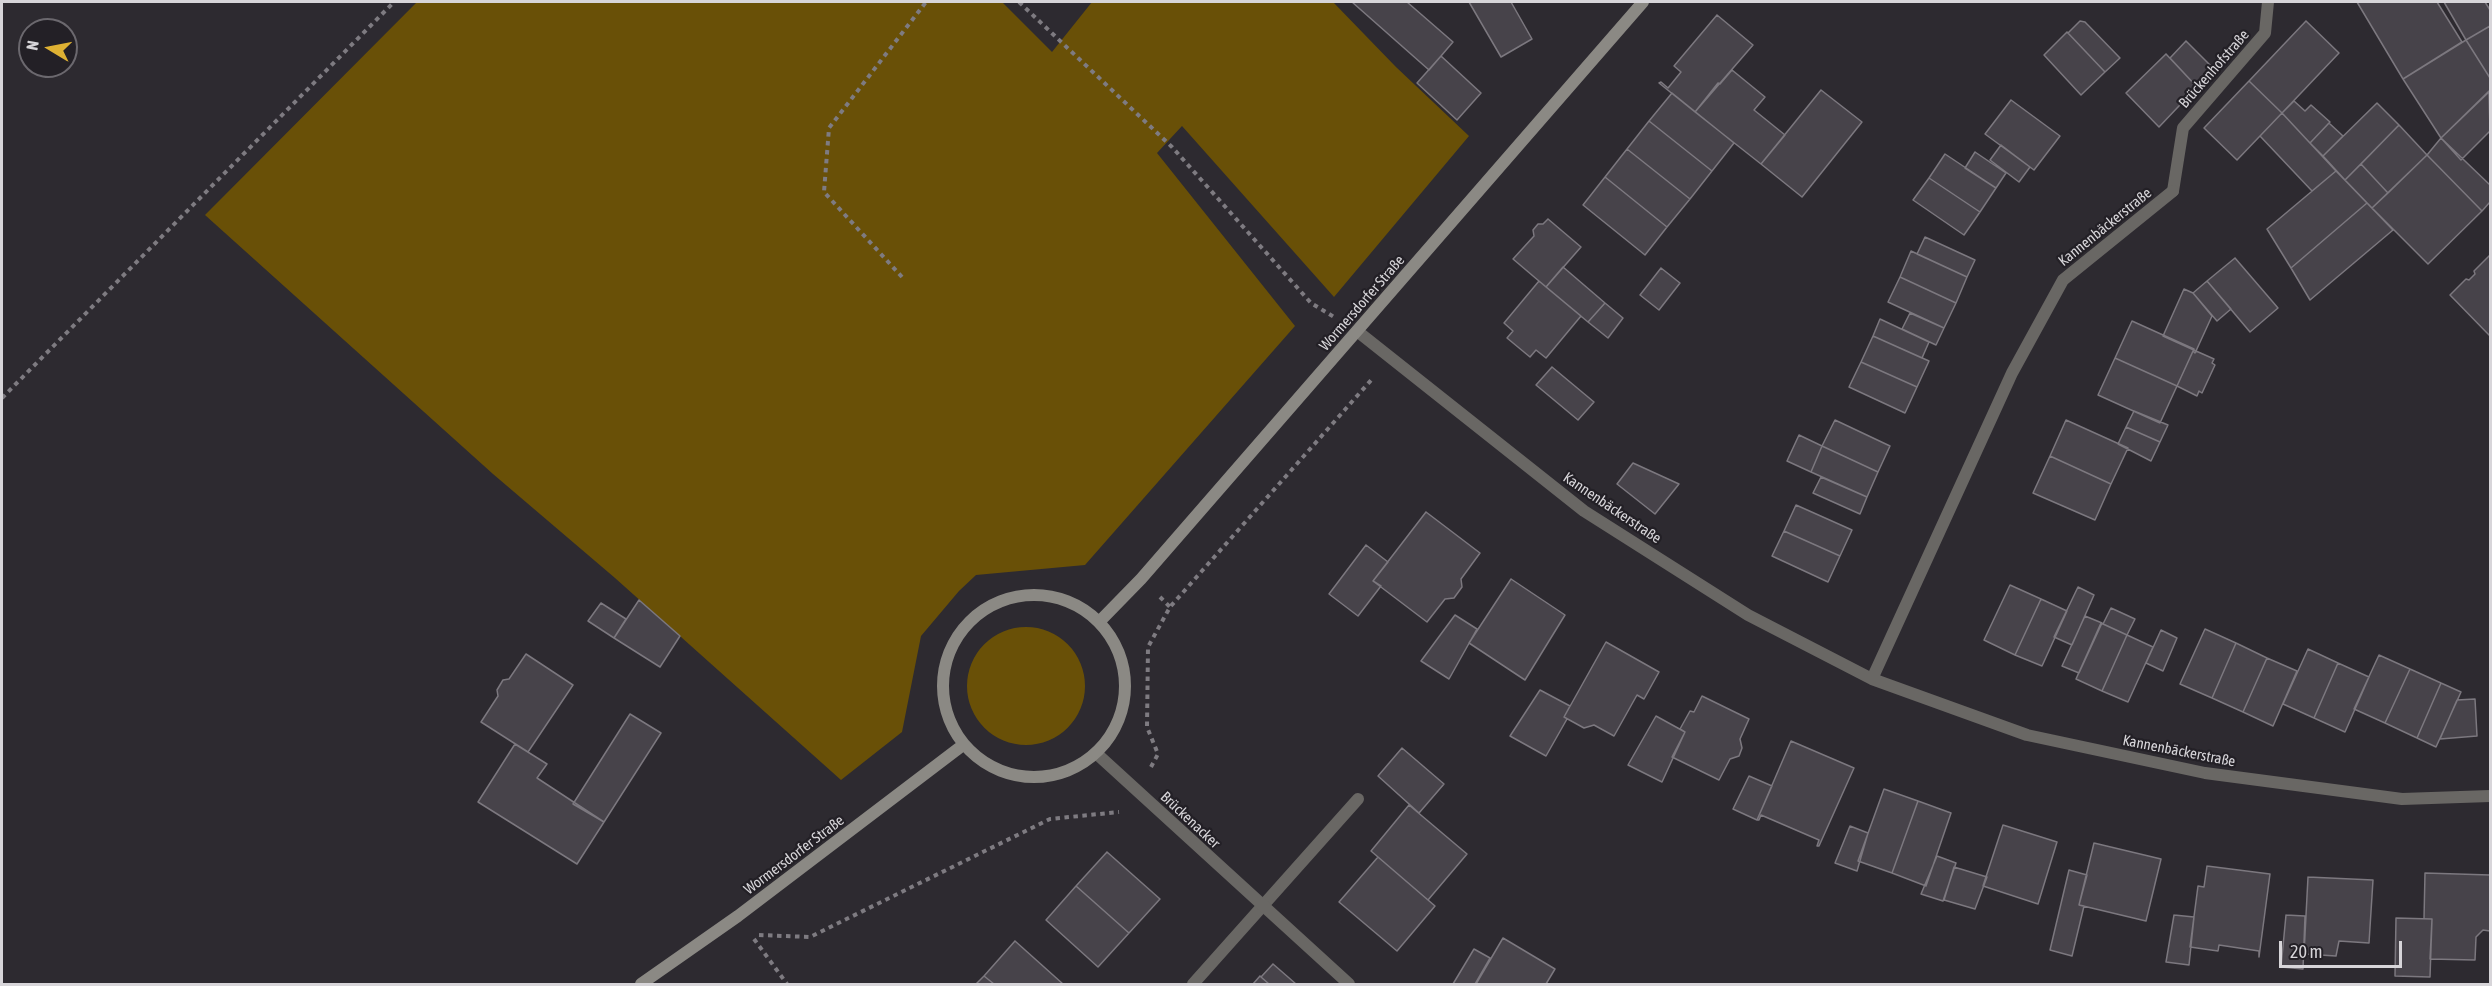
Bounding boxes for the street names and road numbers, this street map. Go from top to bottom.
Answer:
street label: Brückenhofstraße [2175,26,2253,112]
street label: Kannenbäckerstraße [2055,184,2155,270]
street label: Wormersdorfer Straße [1316,252,1408,354]
street label: Kannenbäckerstraße [1560,469,1664,547]
street label: Kannenbäckerstraße [2121,731,2237,771]
street label: Brückenacker [1157,788,1223,852]
street label: Wormersdorfer Straße [740,812,848,898]

